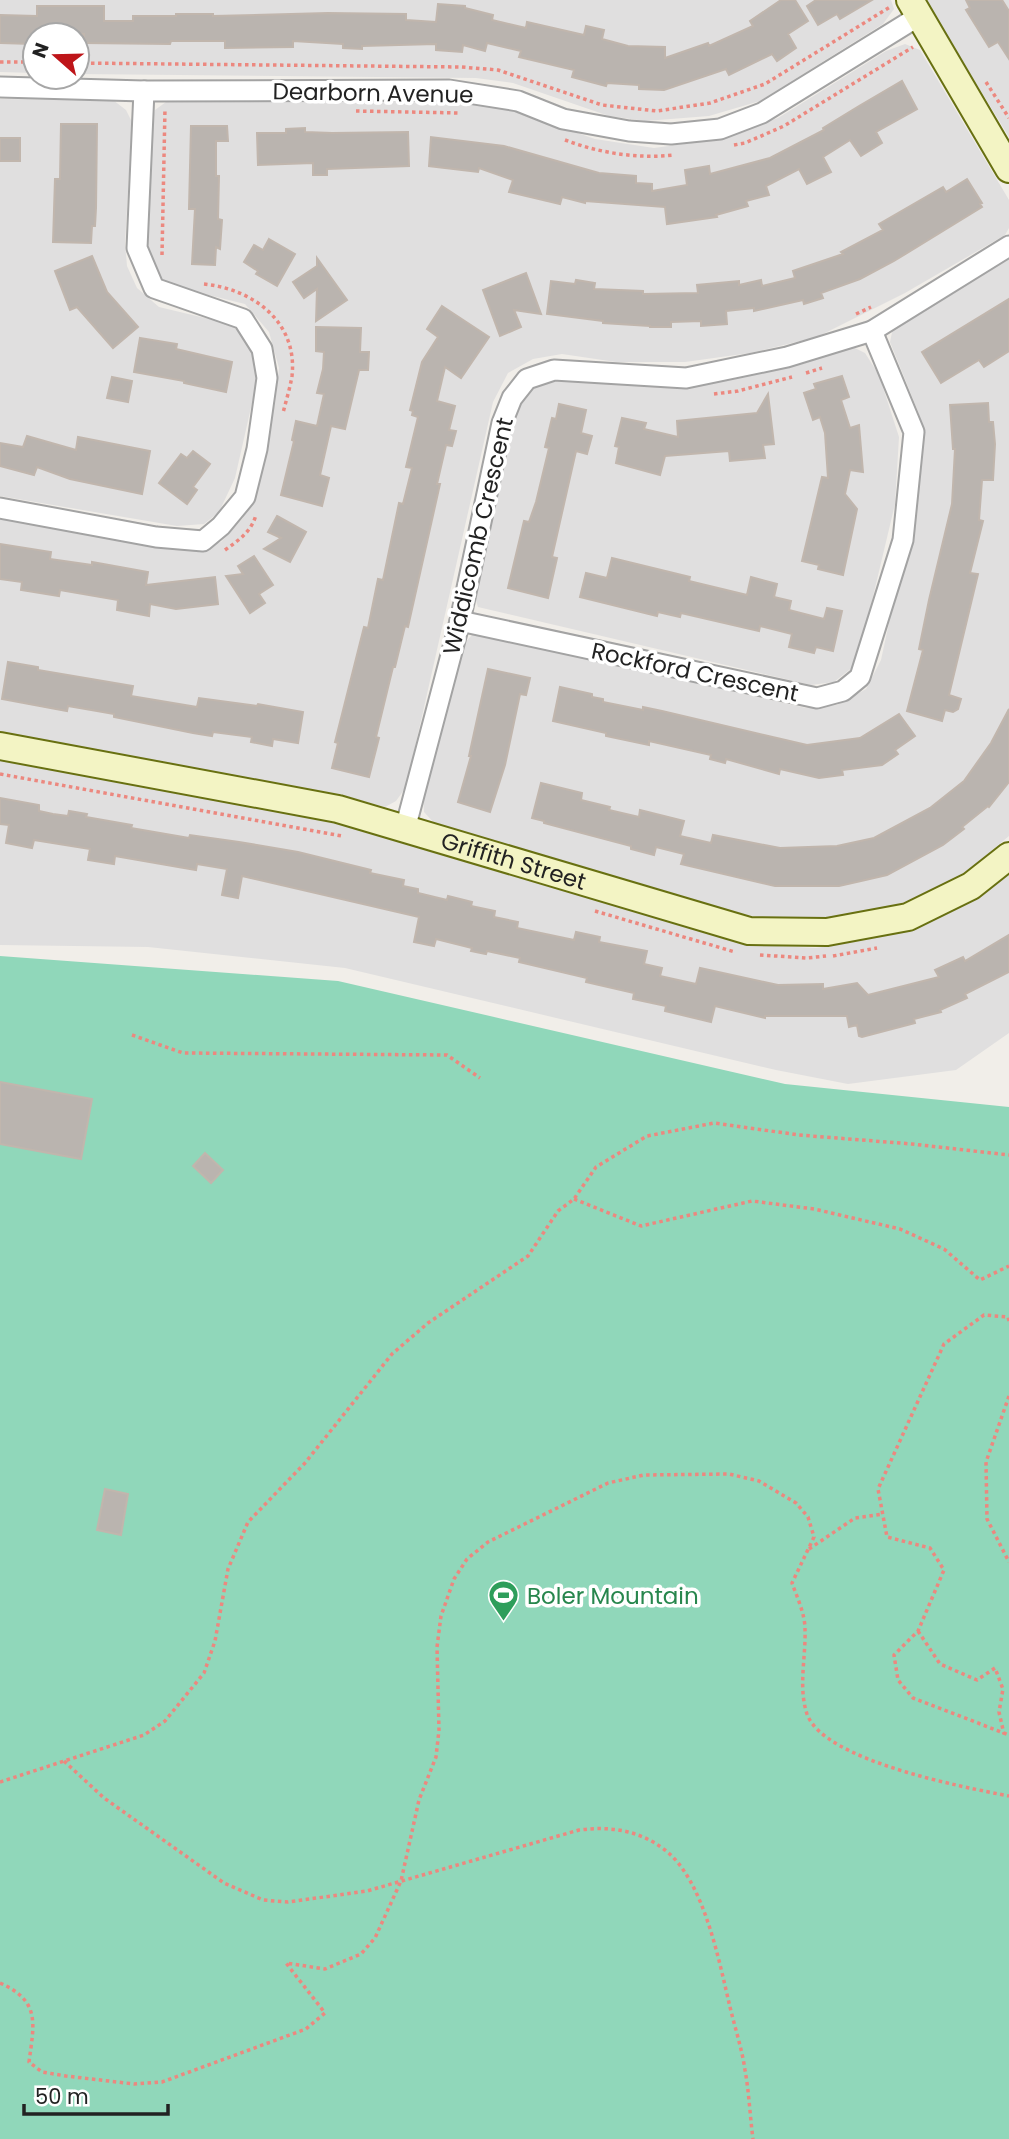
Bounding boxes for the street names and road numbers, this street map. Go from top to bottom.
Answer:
street label: Dearborn Avenue [272,75,474,111]
street label: Widdicomb Crescent [435,414,521,658]
street label: Rockford Crescent [588,634,802,710]
street label: Griffith Street [437,824,590,898]

